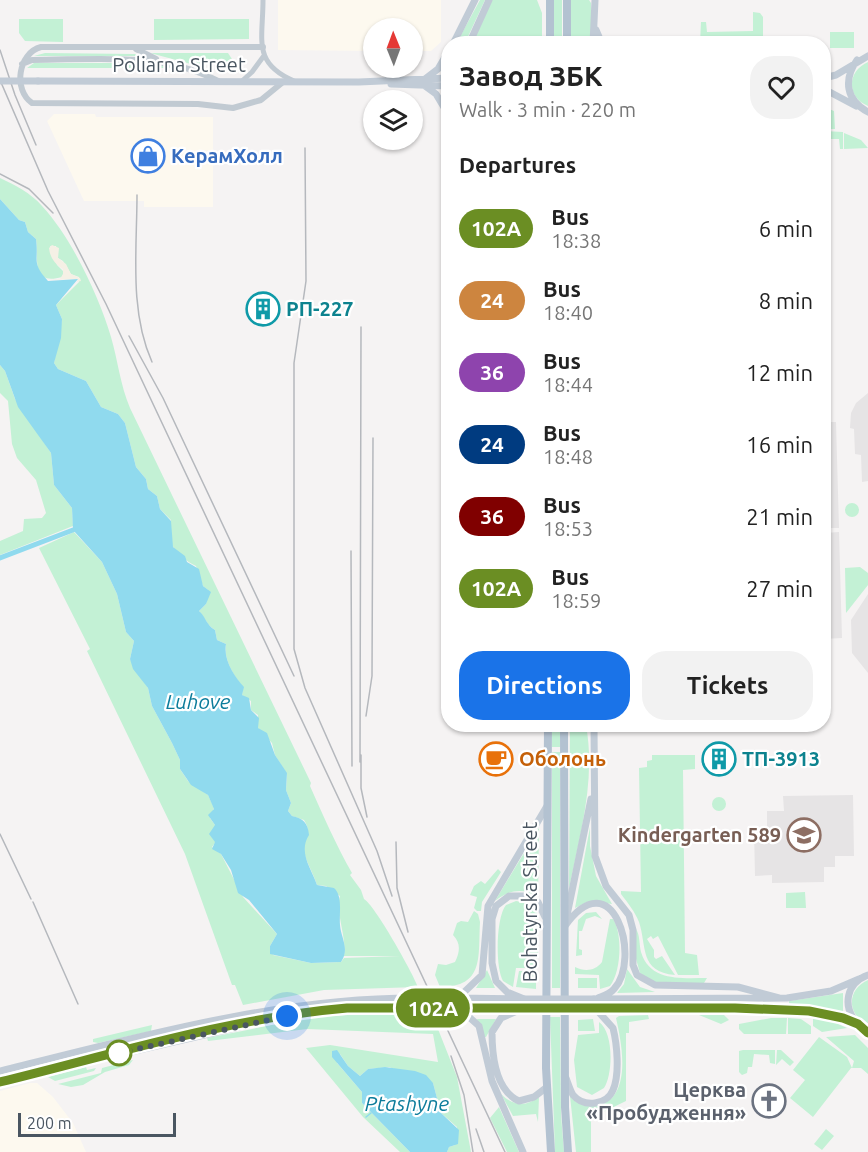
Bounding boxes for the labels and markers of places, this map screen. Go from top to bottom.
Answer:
shop icon: КерамХолл [130,138,166,174]
place label: КерамХолл [171,144,283,167]
building icon: РП-227 [245,291,281,327]
place label: РП-227 [286,297,353,320]
cafe icon: Оболонь [478,741,514,777]
building icon: ТП-3913 [701,741,737,777]
place label: Оболонь [519,747,606,770]
place label: ТП-3913 [742,747,820,770]
school or university icon: Kindergarten 589 [786,817,822,853]
place label: Kindergarten 589 [618,823,781,846]
unlabelled marker [106,1040,132,1066]
place label: Церква «Пробудження» [587,1078,746,1124]
church icon: Церква «Пробудження» [751,1083,787,1119]

